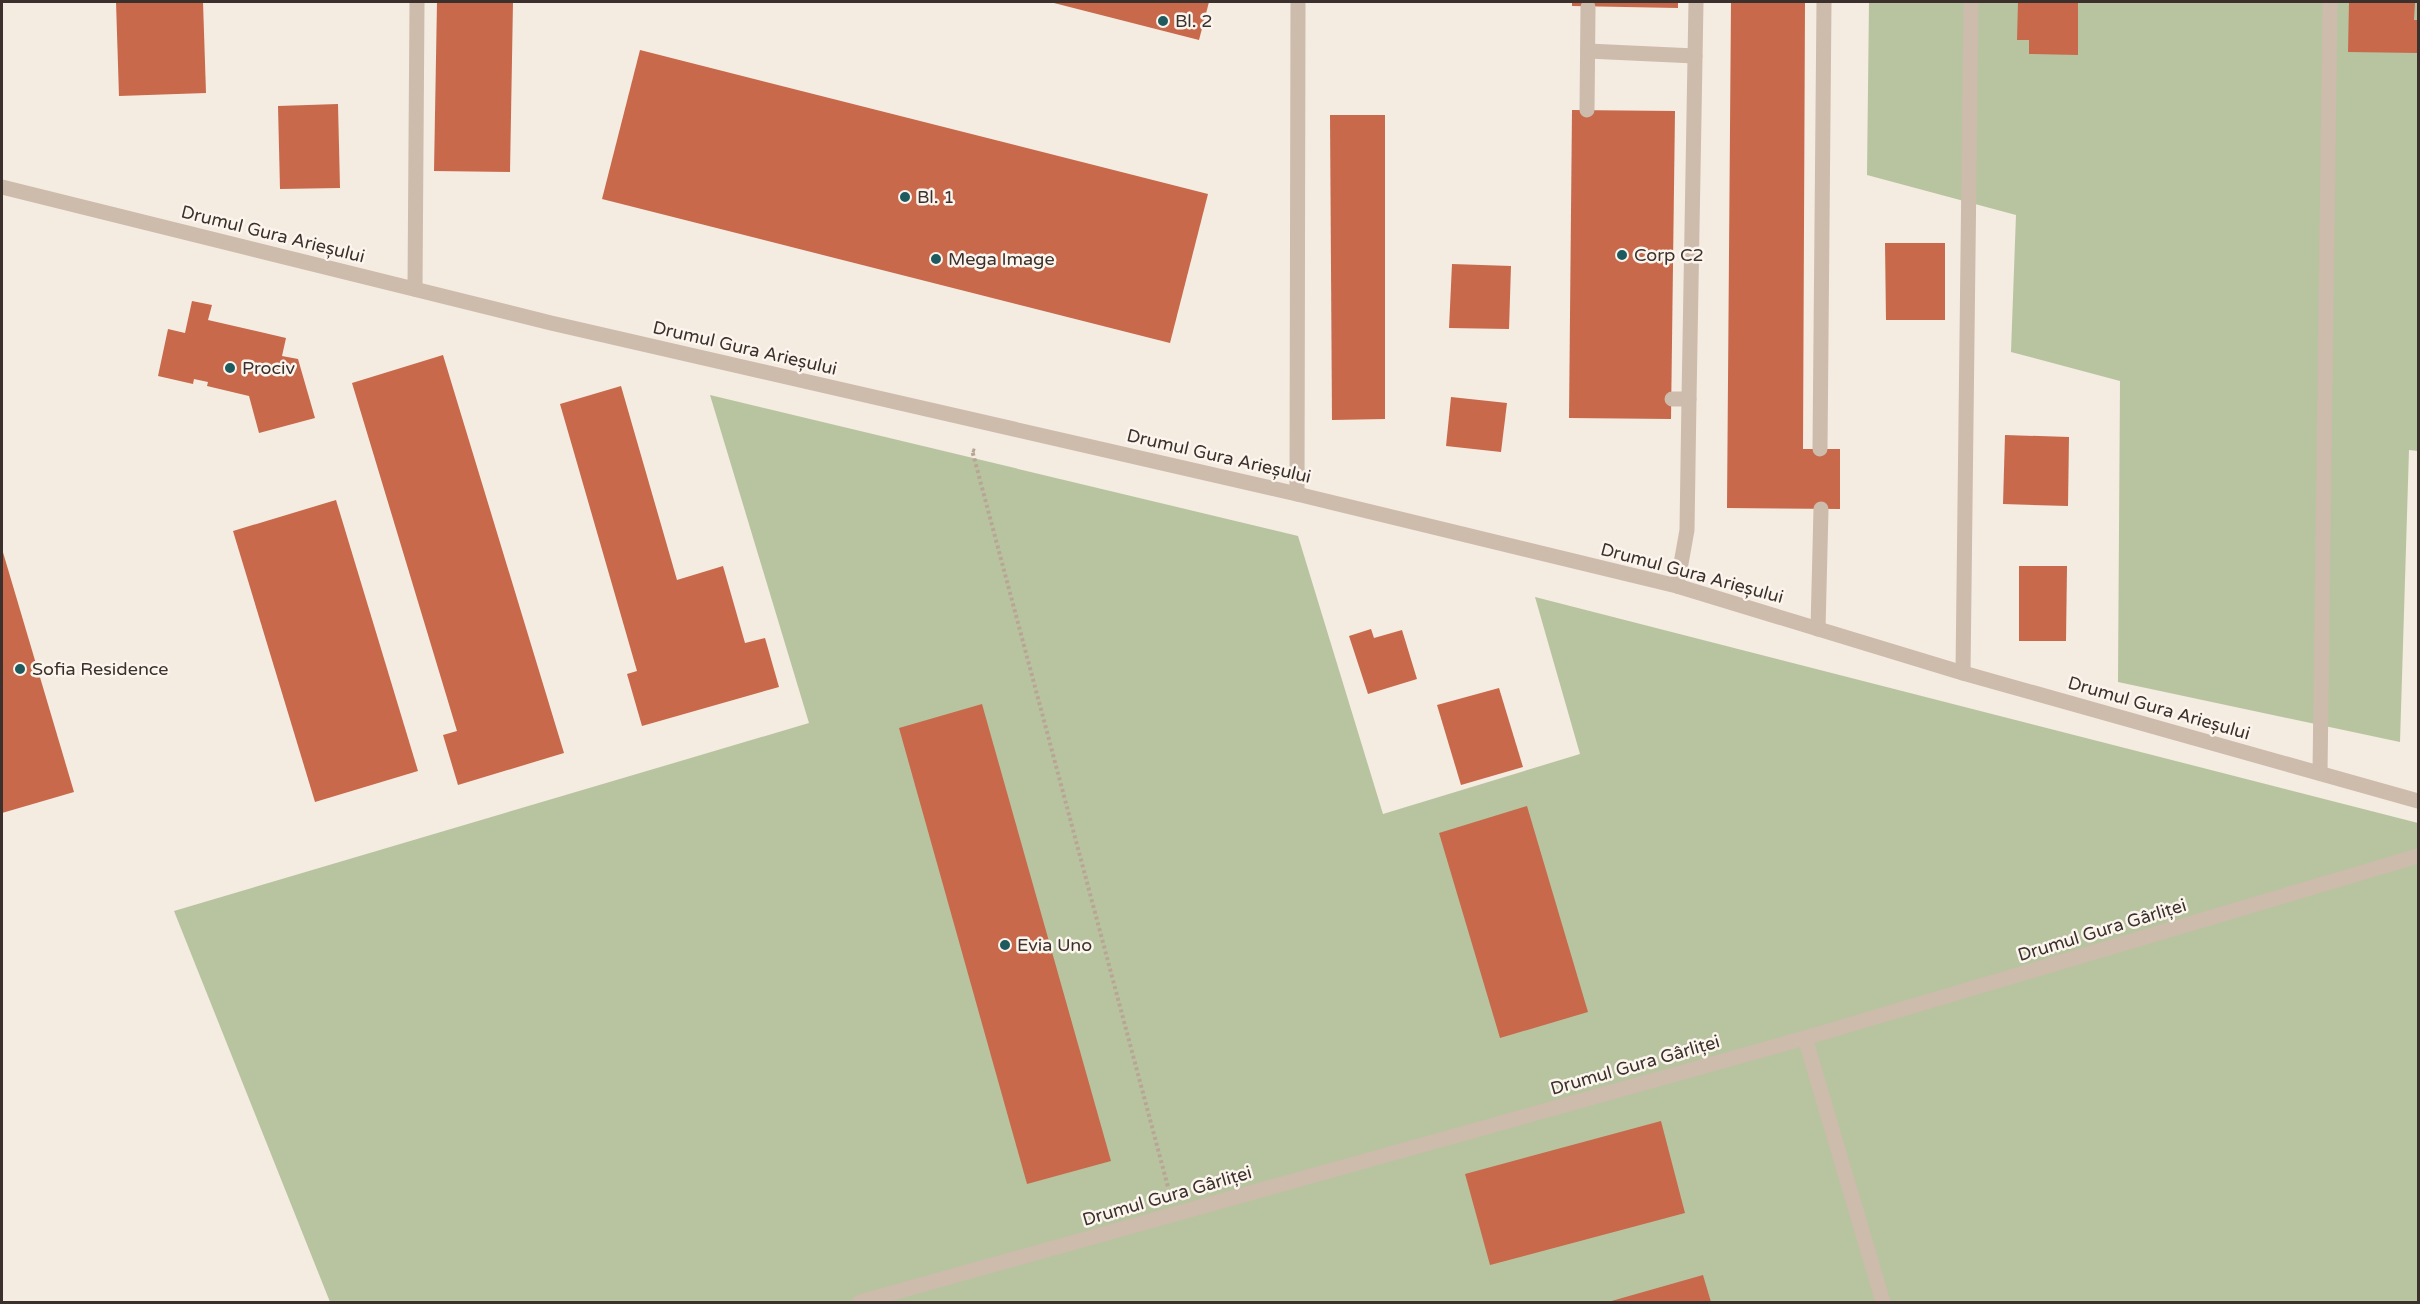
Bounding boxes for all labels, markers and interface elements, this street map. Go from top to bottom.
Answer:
place label: Bl. 2 [1175,10,1213,32]
marker: Bl. 2 [1156,14,1170,28]
place label: Bl. 1 [917,186,955,208]
marker: Bl. 1 [898,190,912,204]
street label: Drumul Gura Arieșului [179,201,367,267]
place label: Corp C2 [1634,244,1704,266]
place label: Mega Image [948,248,1055,270]
marker: Corp C2 [1615,248,1629,262]
marker: Mega Image [929,252,943,266]
street label: Drumul Gura Arieșului [651,316,839,380]
place label: Prociv [242,357,296,379]
marker: Prociv [223,361,237,375]
street label: Drumul Gura Arieșului [1125,424,1313,488]
street label: Drumul Gura Arieșului [1598,538,1786,608]
place label: Sofia Residence [32,658,169,680]
marker: Sofia Residence [13,662,27,676]
street label: Drumul Gura Arieșului [2065,671,2253,745]
street label: Drumul Gura Gârliței [2015,894,2189,966]
place label: Evia Uno [1017,934,1092,956]
marker: Evia Uno [998,938,1012,952]
street label: Drumul Gura Gârliței [1548,1030,1722,1100]
street label: Drumul Gura Gârliței [1080,1161,1254,1231]

